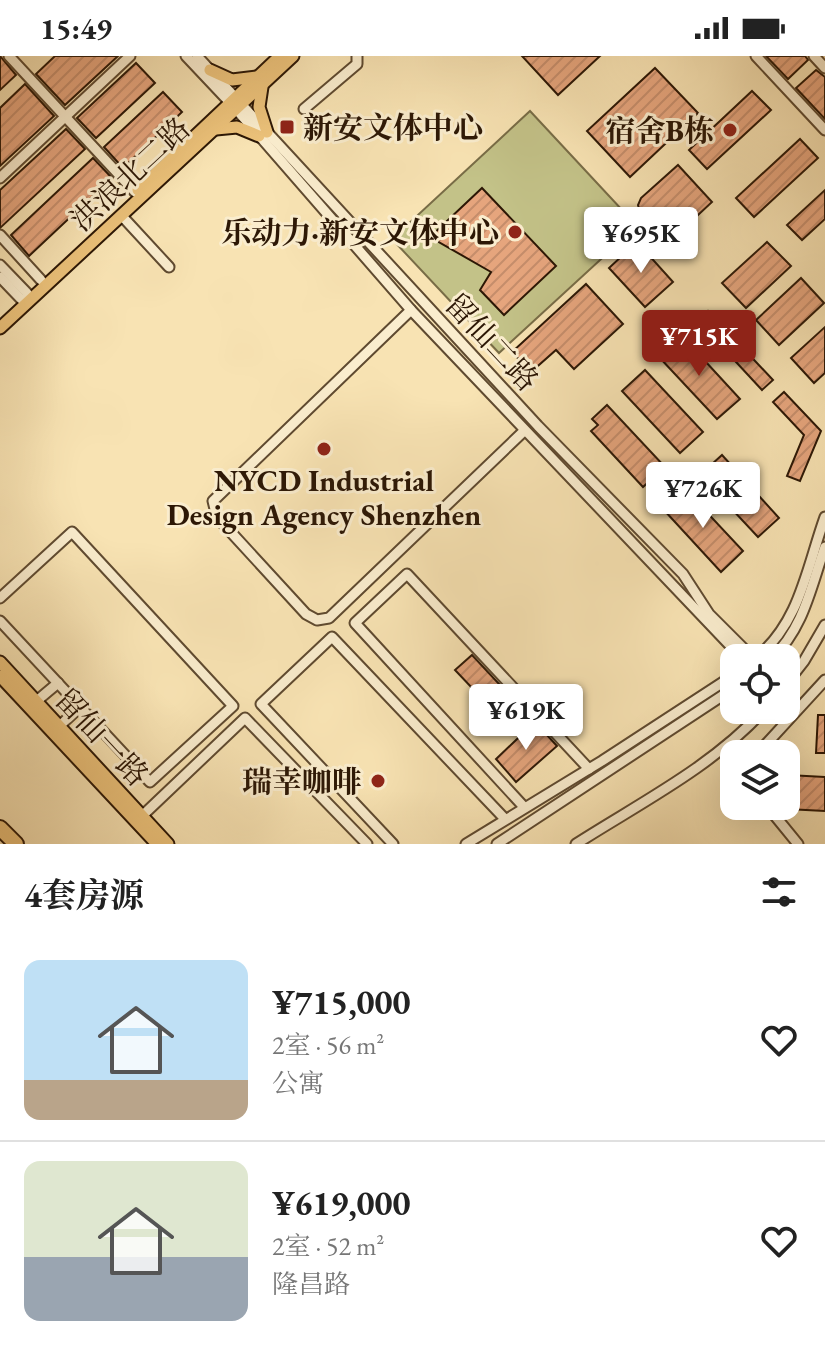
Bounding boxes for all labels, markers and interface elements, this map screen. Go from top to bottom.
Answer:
text: 15:49 [40,9,112,48]
place label: 新安文体中心 [303,108,483,147]
street label: 洪浪北二路 [62,109,198,239]
place label: 宿舍B栋 [605,111,714,150]
marker: 新安文体中心 [278,118,296,136]
marker: 宿舍B栋 [721,121,739,139]
pin: ¥695K [585,207,697,275]
place label: 乐动力·新安文体中心 [221,213,499,252]
text: ¥695K [602,216,680,250]
marker: 乐动力·新安文体中心 [506,223,524,241]
street label: 留仙二路 [437,285,547,399]
pin: ¥715K [643,310,755,378]
text: ¥715K [660,319,738,353]
marker: NYCD Industrial Design Agency Shenzhen [315,440,333,458]
place label: NYCD Industrial Design Agency Shenzhen [167,461,481,534]
pin: ¥726K [647,462,759,530]
text: ¥726K [664,471,742,505]
map controls [720,644,800,820]
button: locate [720,644,800,724]
street label: 留仙一路 [47,680,157,794]
pin: ¥619K [470,684,582,752]
text: ¥619K [487,693,565,727]
button: layers [720,740,800,820]
place label: 瑞幸咖啡 [242,762,362,801]
marker: 瑞幸咖啡 [369,772,387,790]
icon: filters [757,870,801,914]
text: 4套房源 [24,873,144,917]
text: ¥715,000 [272,980,411,1024]
icon: home [88,992,184,1088]
icon: heart [757,1018,801,1062]
text: 2室 · 56 m² [272,1028,384,1062]
text: 公寓 [272,1066,324,1100]
text: ¥619,000 [272,1181,411,1225]
icon: home [88,1193,184,1289]
icon: heart [757,1219,801,1263]
text: 2室 · 52 m² [272,1229,384,1263]
text: 隆昌路 [272,1267,350,1301]

